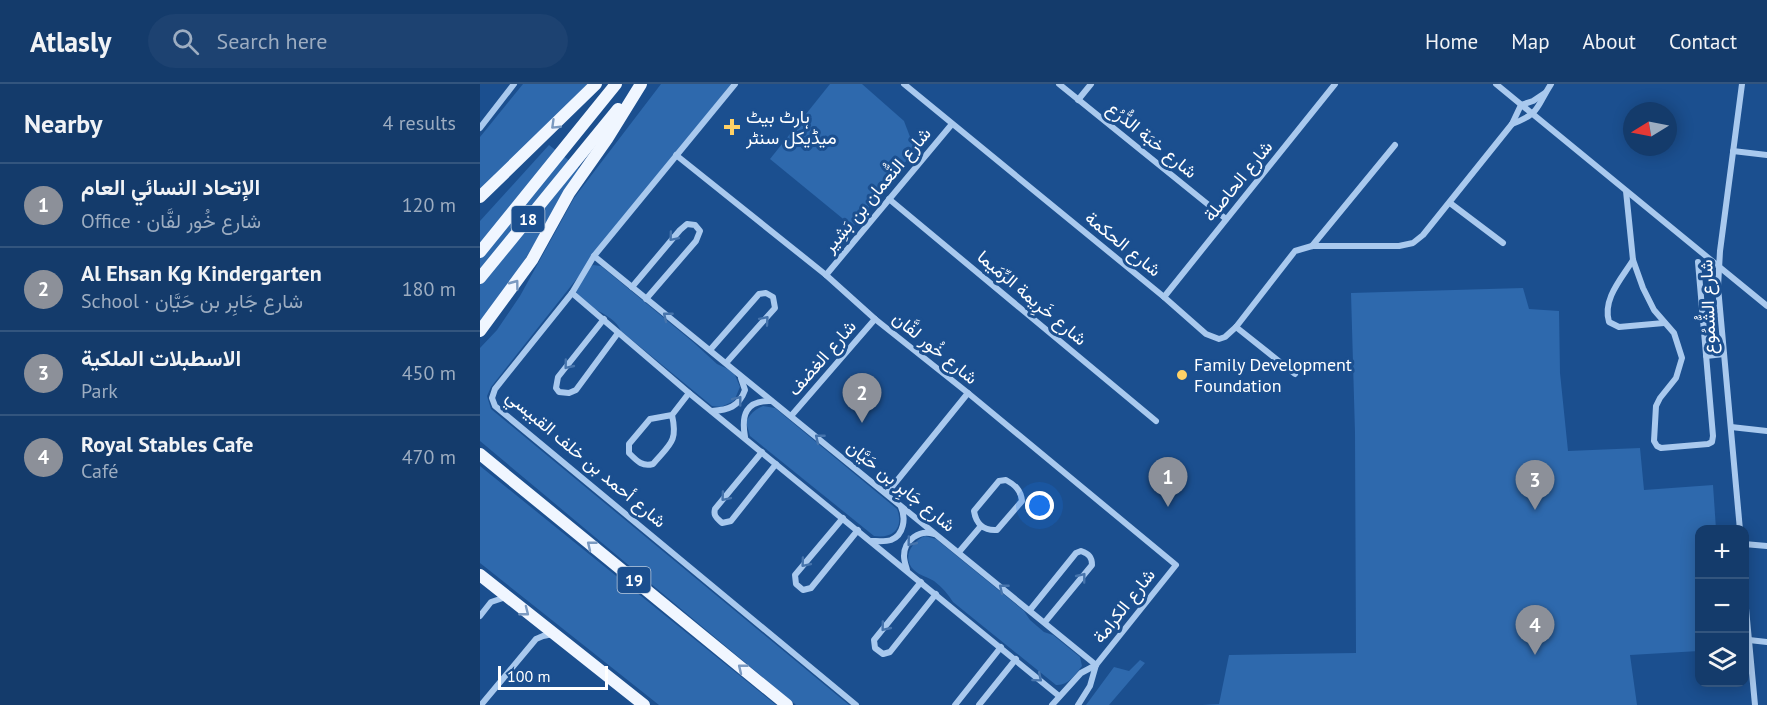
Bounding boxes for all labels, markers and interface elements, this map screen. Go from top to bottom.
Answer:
search box [148,14,568,68]
text: Atlasly [30,23,112,60]
icon: search [169,25,202,58]
text: Search here [217,27,327,55]
text: Home [1425,28,1478,55]
text: Map [1511,28,1550,55]
text: About [1583,28,1636,55]
text: Contact [1669,28,1737,55]
street label: شارع خبَة الدُّرُع [1102,96,1202,184]
north arrow [1623,102,1677,156]
place label: ہارٹ بیٹ میڈیکل سنٹر [745,105,837,149]
text: Nearby [24,107,102,140]
text: 4 results [383,110,456,136]
one-way arrow [551,118,561,129]
marker: ہارٹ بیٹ میڈیکل سنٹر [723,118,741,136]
street label: شارع النُّعمان بن بَشِير [816,122,936,258]
street label: شارع الحاصلة [1198,136,1278,226]
text: الإتحاد النسائي العام [81,173,260,201]
text: 1 [38,192,49,218]
text: 120 m [402,192,456,218]
road number: 18 [512,206,544,232]
street label: شارع الحكمة [1080,206,1166,282]
text: Office · شارع خُور لفَّان [81,208,261,234]
one-way arrow [670,230,681,241]
street label: شارع خَرِيمة الرِّمَيما [971,245,1092,353]
text: Al Ehsan Kg Kindergarten [81,259,322,287]
street label: شارع الشُّمُوع [1692,259,1722,355]
text: 2 [38,276,49,302]
text: 180 m [402,276,456,302]
one-way arrow [508,279,519,290]
text: School · شارع جَابِر بن حَيَّان [81,288,303,314]
street label: شارع خُور لفَّان [887,306,983,390]
one-way arrow [663,312,674,323]
street label: شارع الغضف [782,315,862,401]
one-way arrow [758,316,769,326]
text: الاسطبلات الملكية [81,344,241,372]
place label: Family Development Foundation [1194,353,1352,397]
one-way arrow [564,358,575,369]
text: 3 [38,360,49,386]
text: 450 m [402,360,456,386]
marker: Family Development Foundation [1175,368,1189,382]
pin: 2 [842,374,881,423]
text: Park [81,378,118,404]
street label: شارع أحمد بن خلف القبيسي [499,385,671,536]
one-way arrow [730,396,741,407]
text: Royal Stables Cafe [81,430,254,458]
one-way arrow [814,435,825,446]
street label: شارع جَابِر بن حَيَّان [840,435,960,539]
text: 4 [38,444,49,470]
text: 470 m [402,444,456,470]
text: Café [81,458,118,484]
pin: 1 [1148,458,1188,507]
pin: 3 [1516,460,1554,510]
one-way arrow [721,490,732,501]
your location [1025,491,1054,520]
map controls [1695,525,1749,687]
button: + [1695,525,1749,579]
one-way arrow [908,535,919,546]
one-way arrow [587,541,598,552]
one-way arrow [802,556,813,567]
street label: شارع الكرامة [1087,564,1161,648]
road number: 19 [618,567,650,593]
one-way arrow [1075,572,1086,583]
button: − [1695,579,1749,633]
one-way arrow [998,584,1009,595]
one-way arrow [519,604,530,615]
pin: 4 [1516,606,1554,655]
one-way arrow [881,620,892,631]
button: layers [1695,633,1749,687]
scale bar [498,663,608,690]
one-way arrow [738,664,749,675]
text: 100 m [507,666,550,686]
one-way arrow [1031,671,1042,682]

